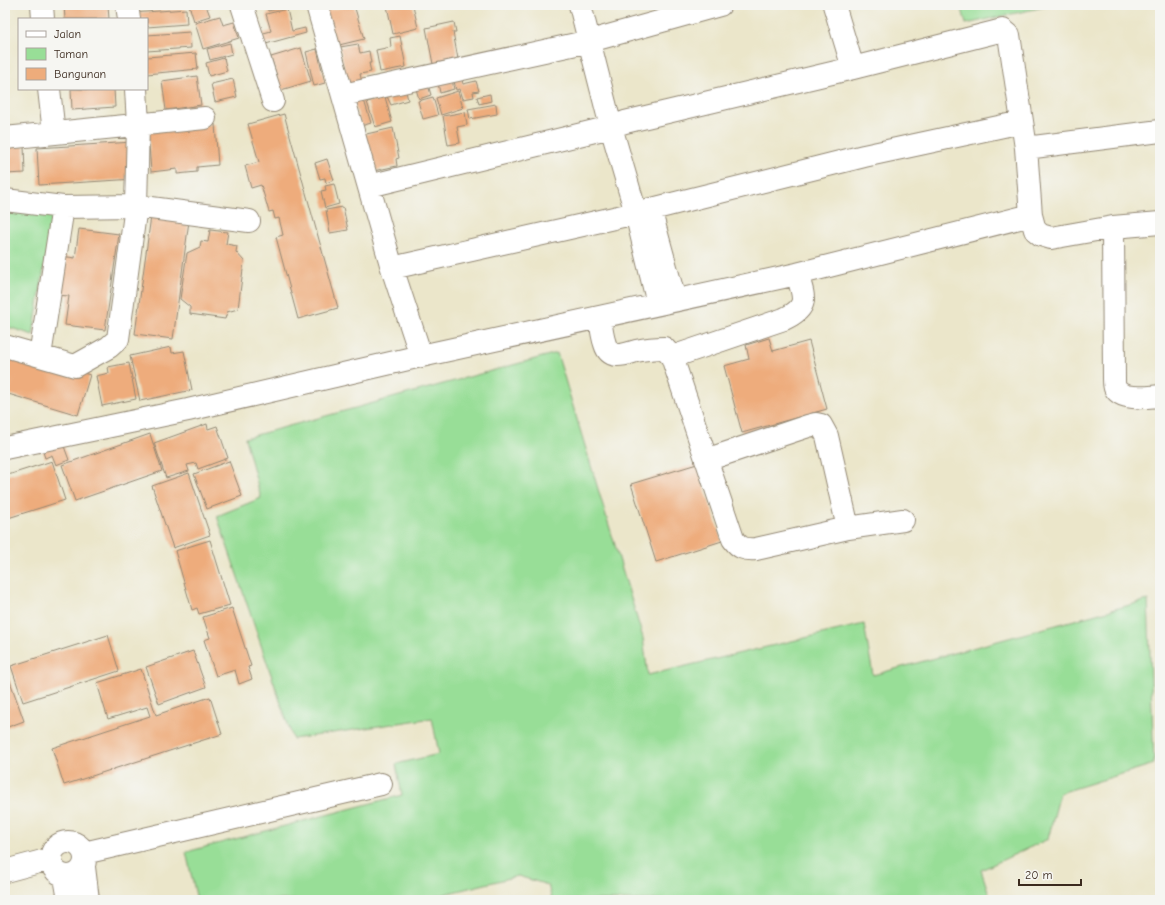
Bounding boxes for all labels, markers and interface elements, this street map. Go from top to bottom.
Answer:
legend [18,18,148,90]
text: Jalan [54,27,81,41]
text: Taman [54,47,88,61]
text: Bangunan [54,67,106,81]
scale bar [1019,861,1081,887]
text: 20 m [1025,868,1053,882]

